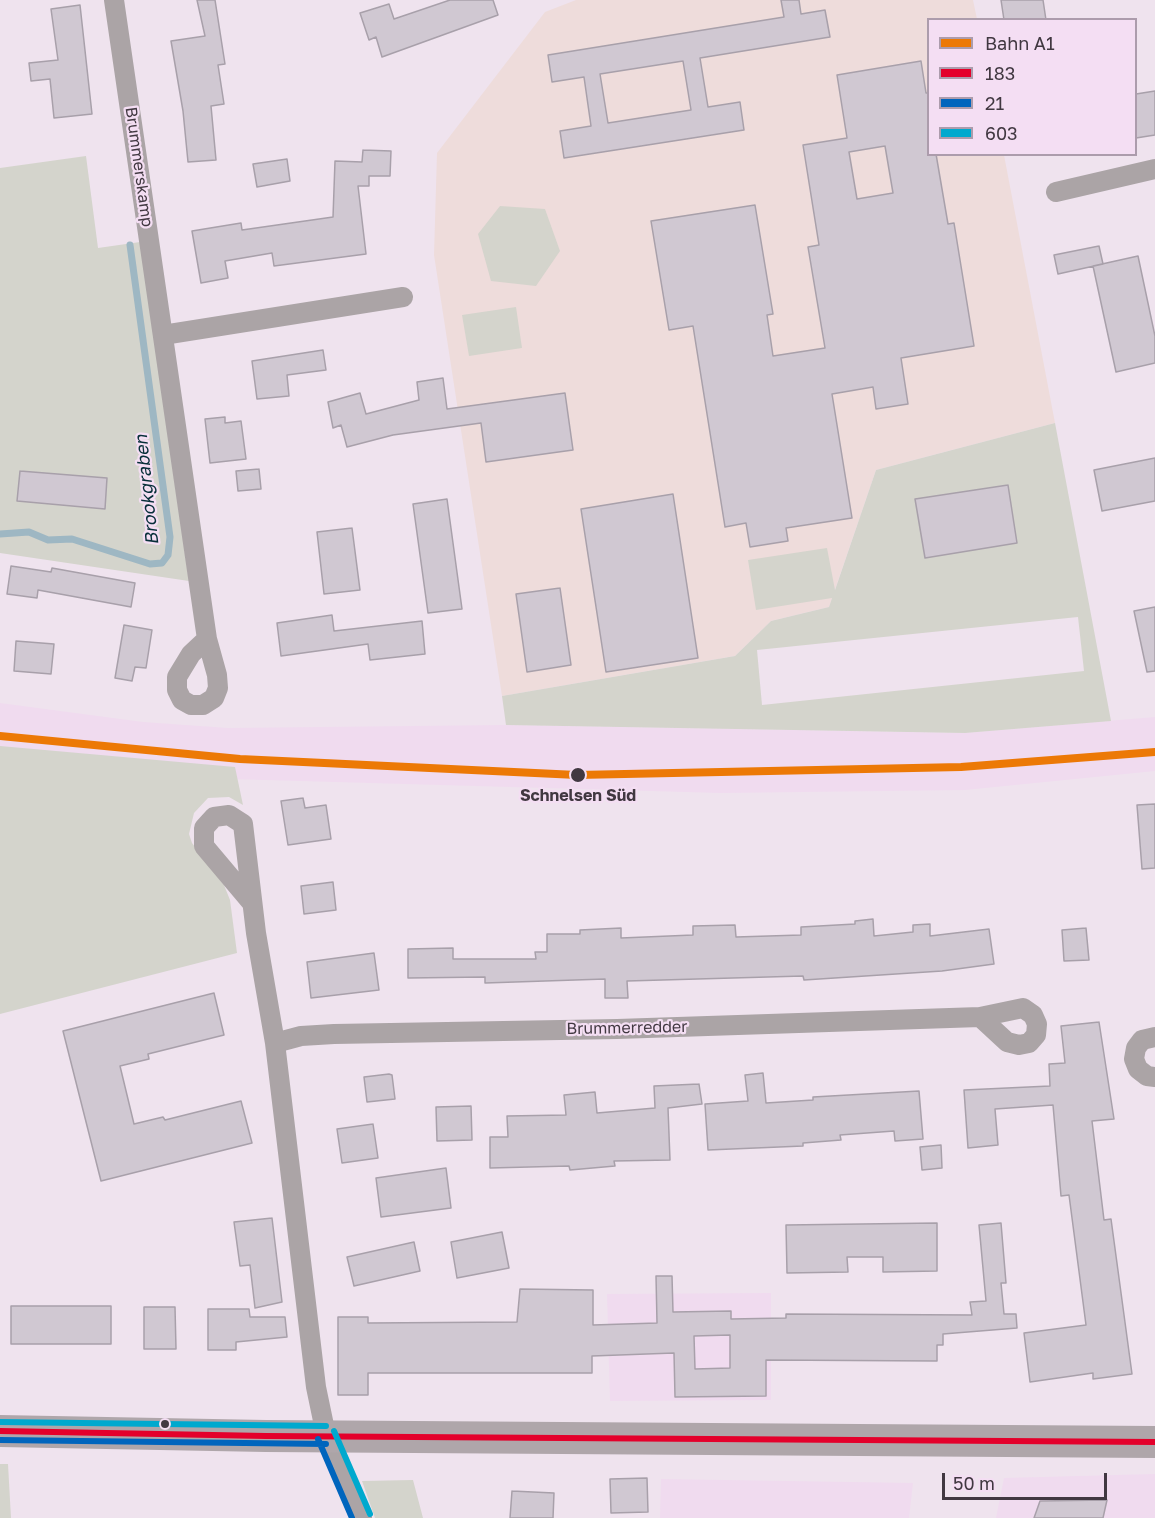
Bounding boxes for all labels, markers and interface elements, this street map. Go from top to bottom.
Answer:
legend [927,18,1137,156]
text: Bahn A1 [985,32,1055,54]
text: 183 [985,62,1015,84]
text: 21 [985,92,1004,114]
street label: Brummerskamp [121,106,157,228]
text: 603 [985,122,1018,144]
water label: Brookgraben [130,434,164,546]
marker: Schnelsen Süd [569,766,587,784]
place label: Schnelsen Süd [520,786,636,806]
street label: Brummerredder [566,1017,688,1039]
unlabelled marker [159,1418,171,1430]
scale bar [945,1461,1110,1499]
text: 50 m [953,1472,995,1494]

